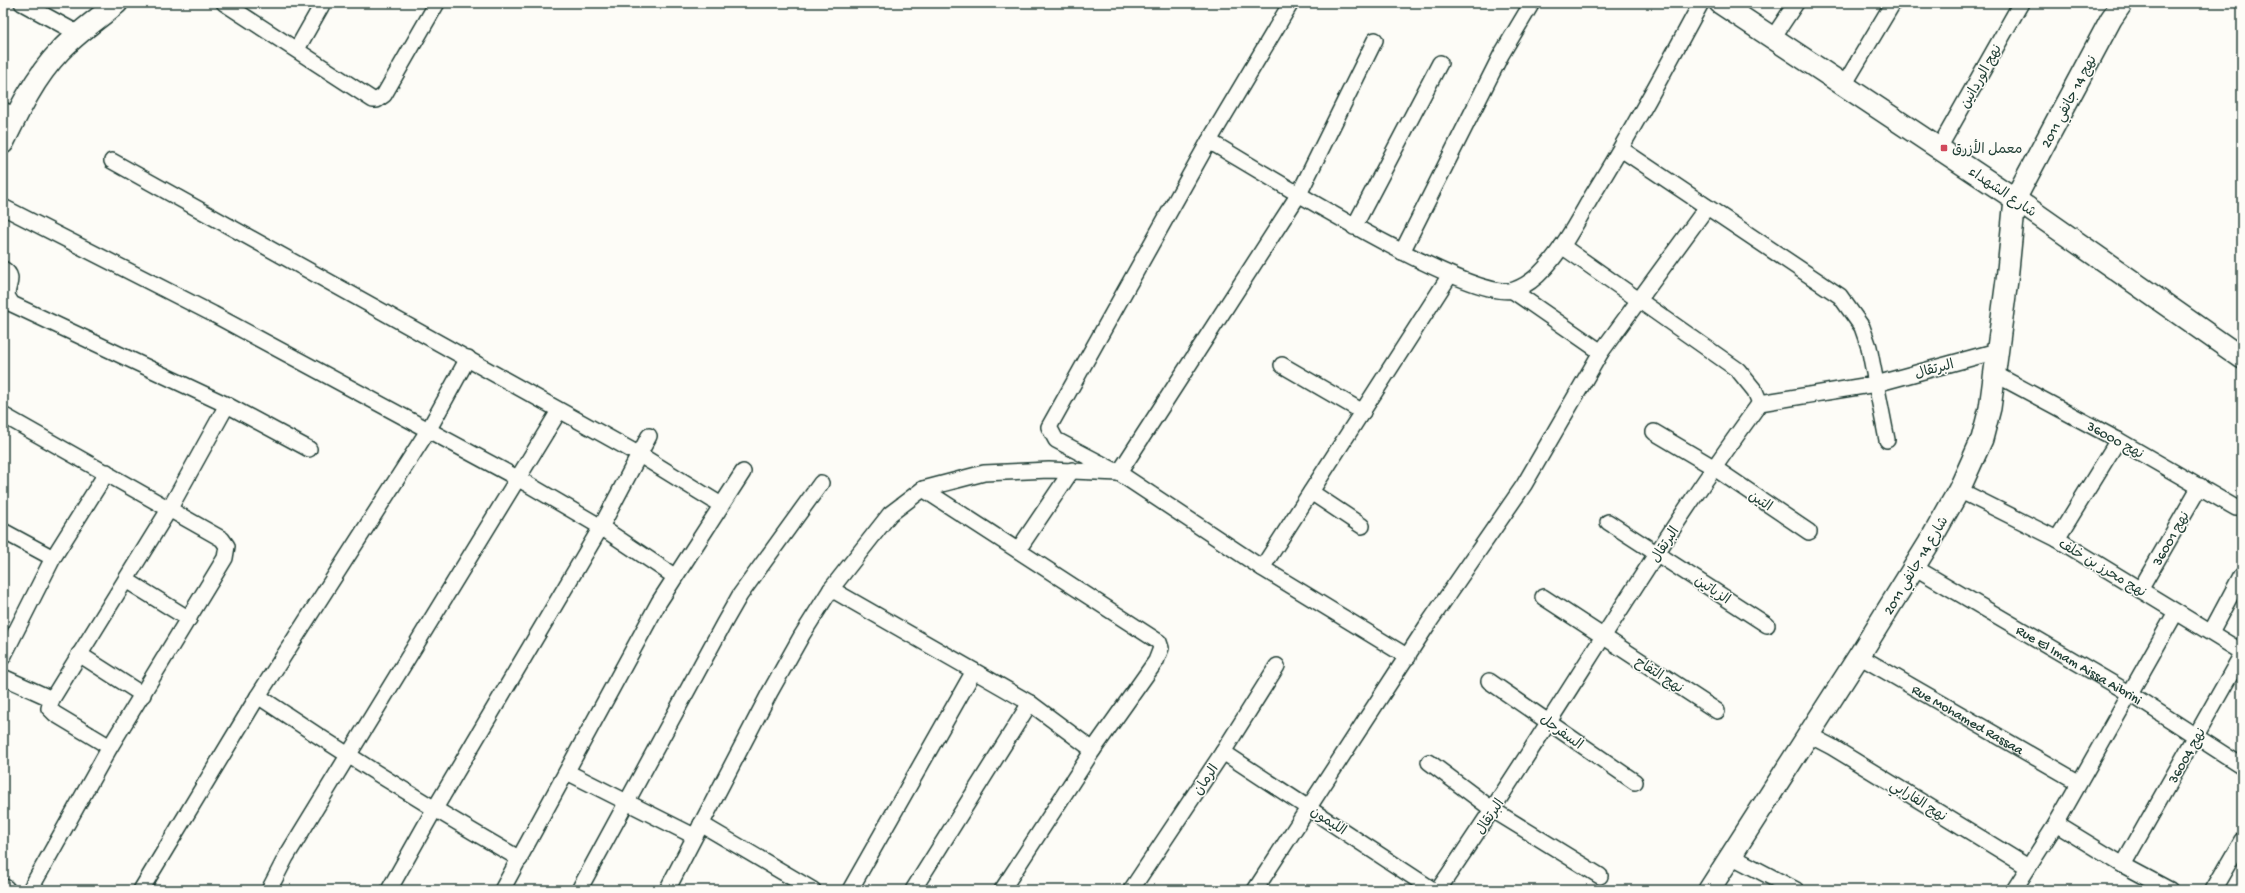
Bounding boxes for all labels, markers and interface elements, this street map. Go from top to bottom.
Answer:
street label: نهج الوردانين [1958,42,2007,112]
street label: نهج 14 جانفي 2011 [2039,53,2104,152]
place label: معمل الأزرق [1952,139,2022,159]
marker: معمل الأزرق [1939,143,1949,153]
street label: شارع الشهداء [1964,164,2039,222]
street label: البرتقال [1913,357,1956,384]
street label: نهج 36000 [2083,418,2146,464]
street label: التين [1744,488,1775,516]
street label: نهج 36001 [2149,509,2195,570]
street label: شارع 14 جانفي 2011 [1881,514,1955,620]
street label: البرتقال [1648,524,1684,567]
street label: نهج محرز بن خلف [2055,536,2149,602]
street label: الزياتين [1690,573,1733,609]
street label: Rue El Imam Aissa Aibrini [2012,623,2144,710]
street label: نهج التفاح [1631,654,1686,698]
street label: Rue Mohamed Rassaa [1908,682,2027,761]
street label: السفرجل [1536,711,1586,754]
street label: نهج 36004 [2165,726,2211,788]
street label: الرمان [1191,762,1223,799]
street label: نهج الفارابي [1885,778,1949,828]
street label: البرتقال [1473,796,1509,839]
street label: الليمون [1306,804,1349,840]

